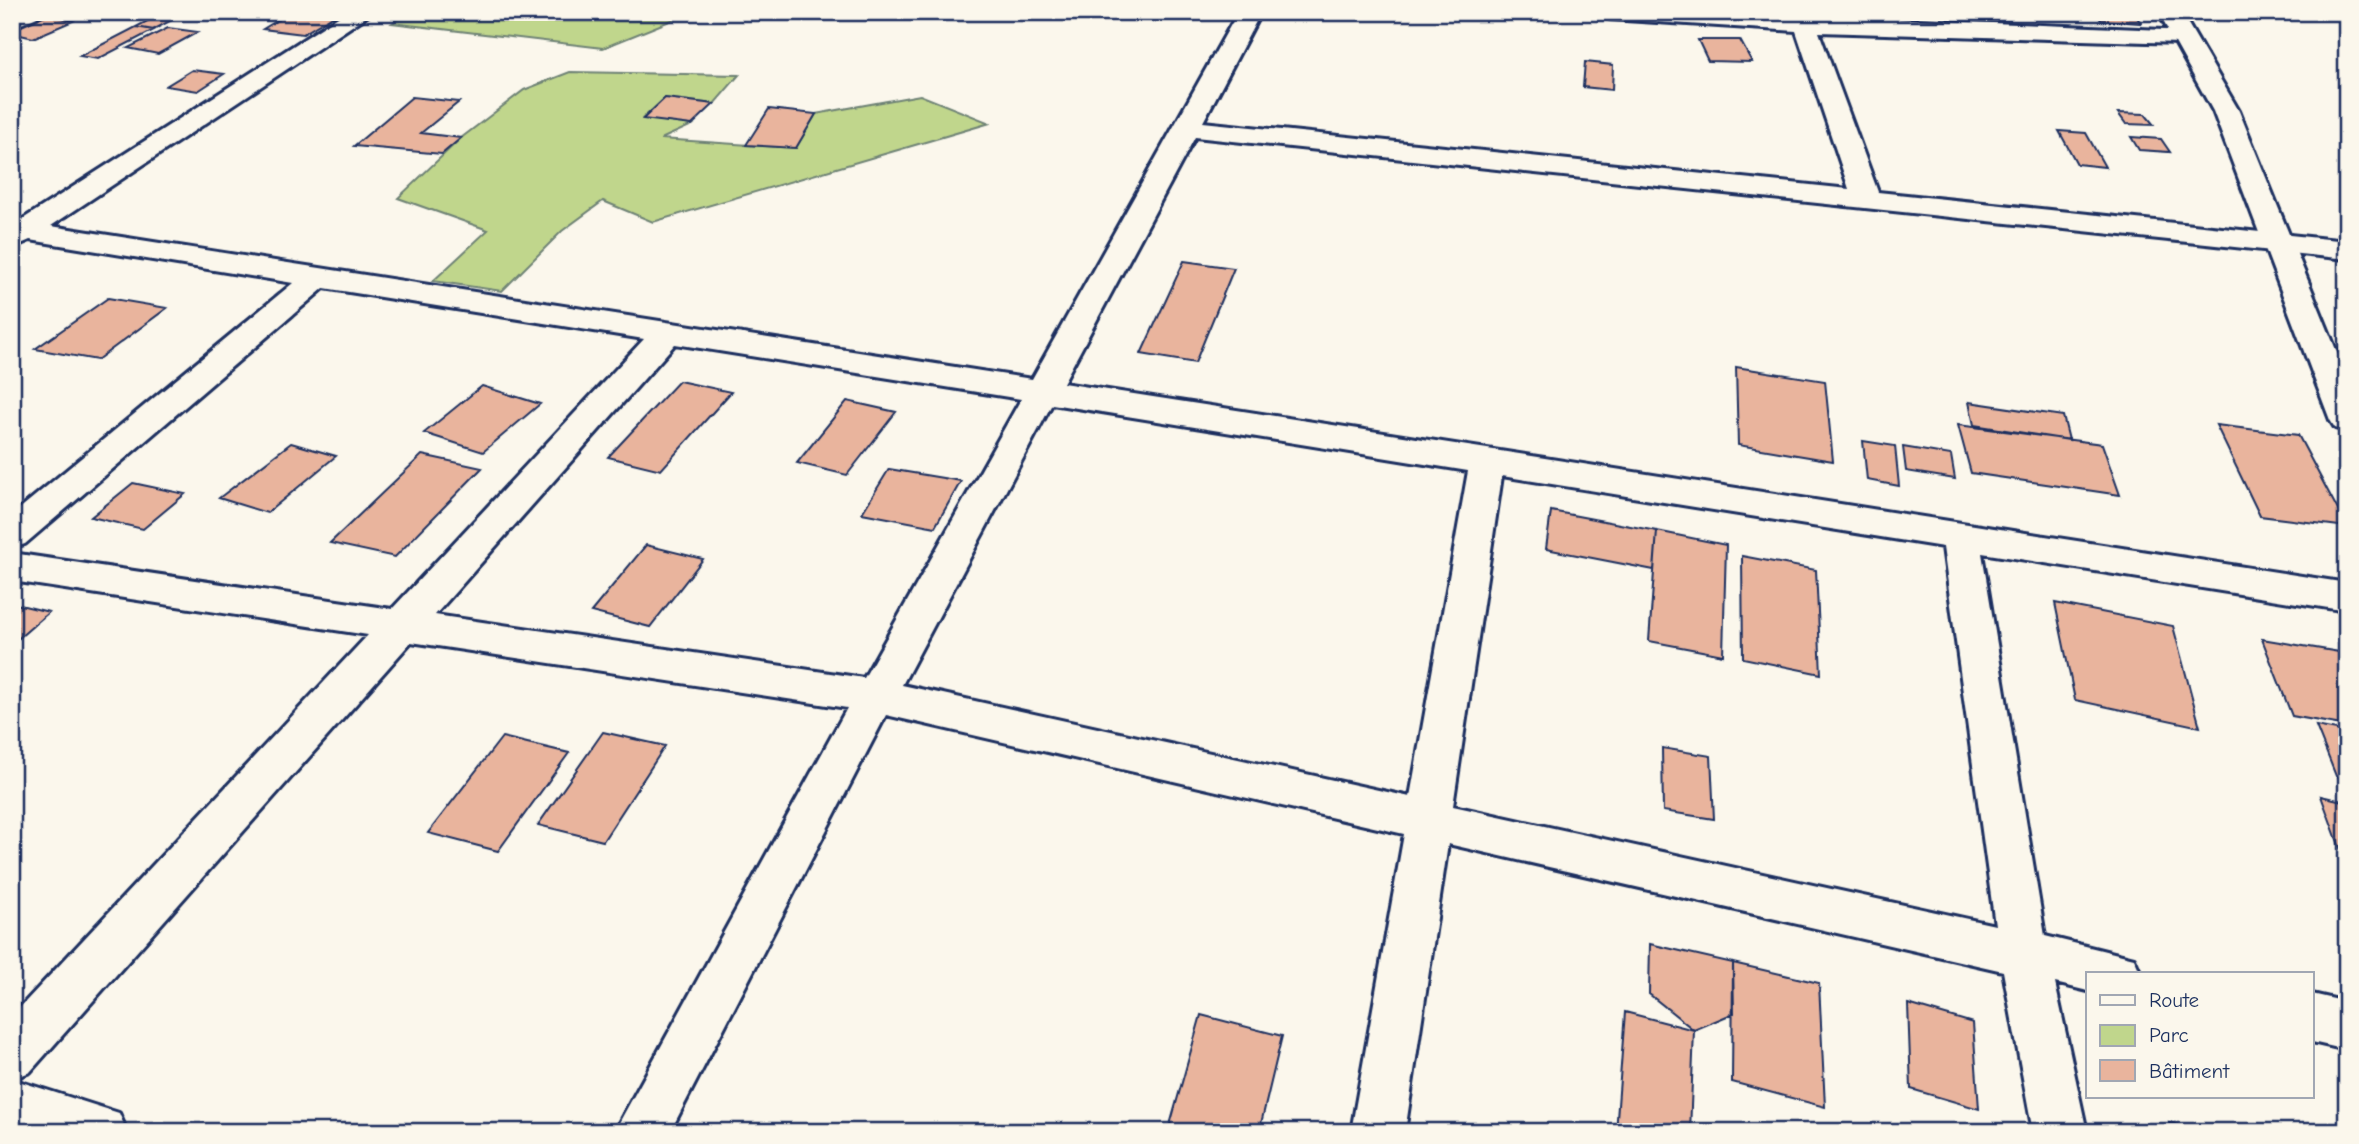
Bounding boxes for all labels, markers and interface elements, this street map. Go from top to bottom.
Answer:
legend [2086,972,2314,1098]
text: Route [2149,988,2199,1012]
text: Parc [2149,1023,2189,1047]
text: Bâtiment [2149,1059,2230,1083]

